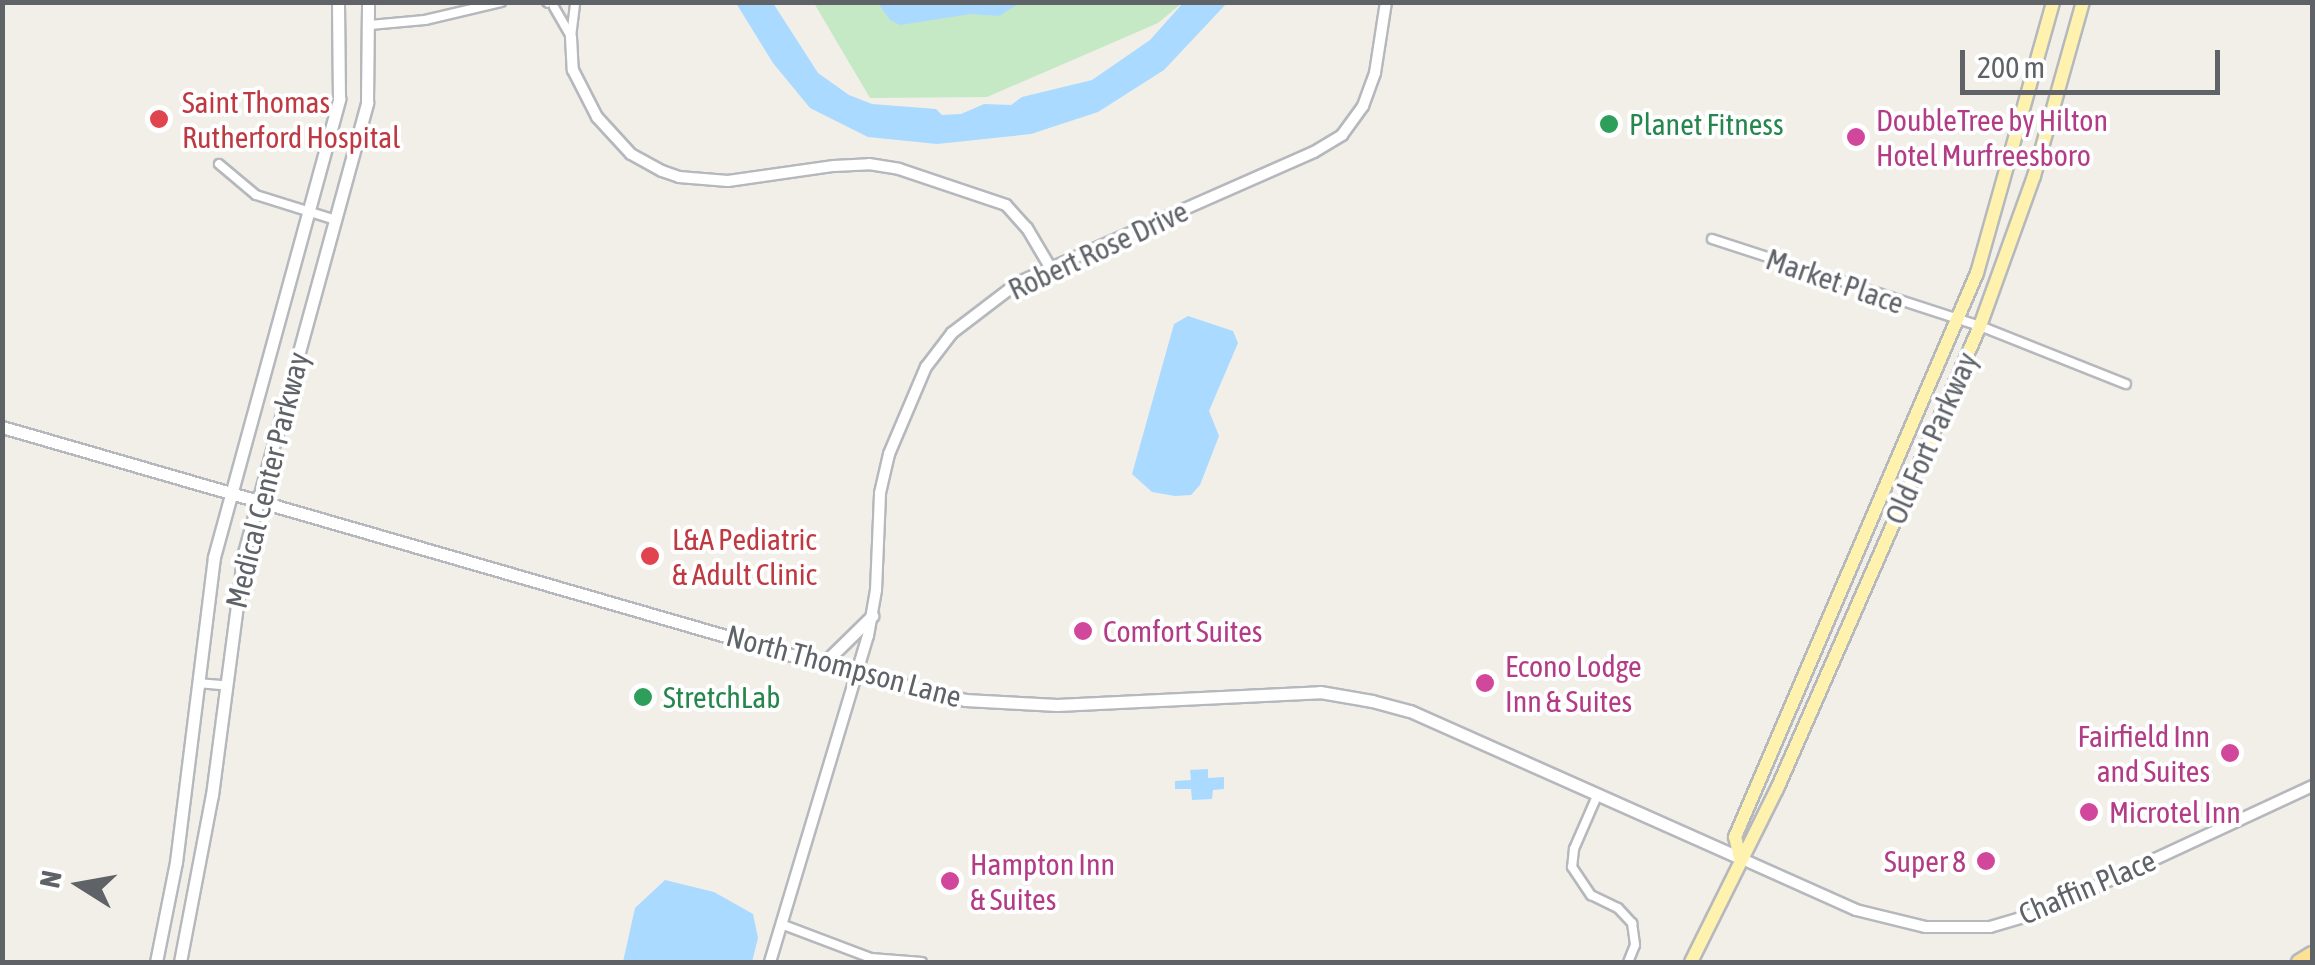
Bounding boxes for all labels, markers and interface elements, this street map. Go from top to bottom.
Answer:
scale bar [1965,30,2225,92]
text: 200 m [1977,50,2045,84]
place label: Saint Thomas Rutherford Hospital [182,84,400,154]
place label: DoubleTree by Hilton Hotel Murfreesboro [1876,102,2108,172]
marker: Saint Thomas Rutherford Hospital [146,106,172,132]
place label: Planet Fitness [1629,106,1783,142]
marker: Planet Fitness [1598,113,1620,135]
marker: DoubleTree by Hilton Hotel Murfreesboro [1845,126,1867,148]
street label: Robert Rose Drive [1003,193,1193,307]
street label: Market Place [1761,241,1909,321]
street label: Old Fort Parkway [1877,346,1985,530]
street label: Medical Center Parkway [218,348,316,612]
place label: L&A Pediatric & Adult Clinic [672,521,817,592]
marker: L&A Pediatric & Adult Clinic [637,543,663,569]
place label: Comfort Suites [1103,613,1262,649]
street label: North Thompson Lane [723,617,965,715]
marker: Comfort Suites [1072,620,1094,642]
place label: Econo Lodge Inn & Suites [1505,648,1642,718]
marker: Econo Lodge Inn & Suites [1474,672,1496,694]
place label: StretchLab [663,679,780,715]
marker: StretchLab [632,686,654,708]
place label: Fairfield Inn and Suites [2078,718,2210,788]
marker: Fairfield Inn and Suites [2219,742,2241,764]
place label: Microtel Inn [2109,794,2241,830]
marker: Microtel Inn [2078,801,2100,823]
north arrow [30,835,130,935]
street label: Chaffin Place [2013,842,2161,932]
place label: Super 8 [1884,843,1966,879]
place label: Hampton Inn & Suites [970,846,1115,916]
marker: Super 8 [1975,850,1997,872]
text: N [33,868,68,890]
marker: Hampton Inn & Suites [939,870,961,892]

